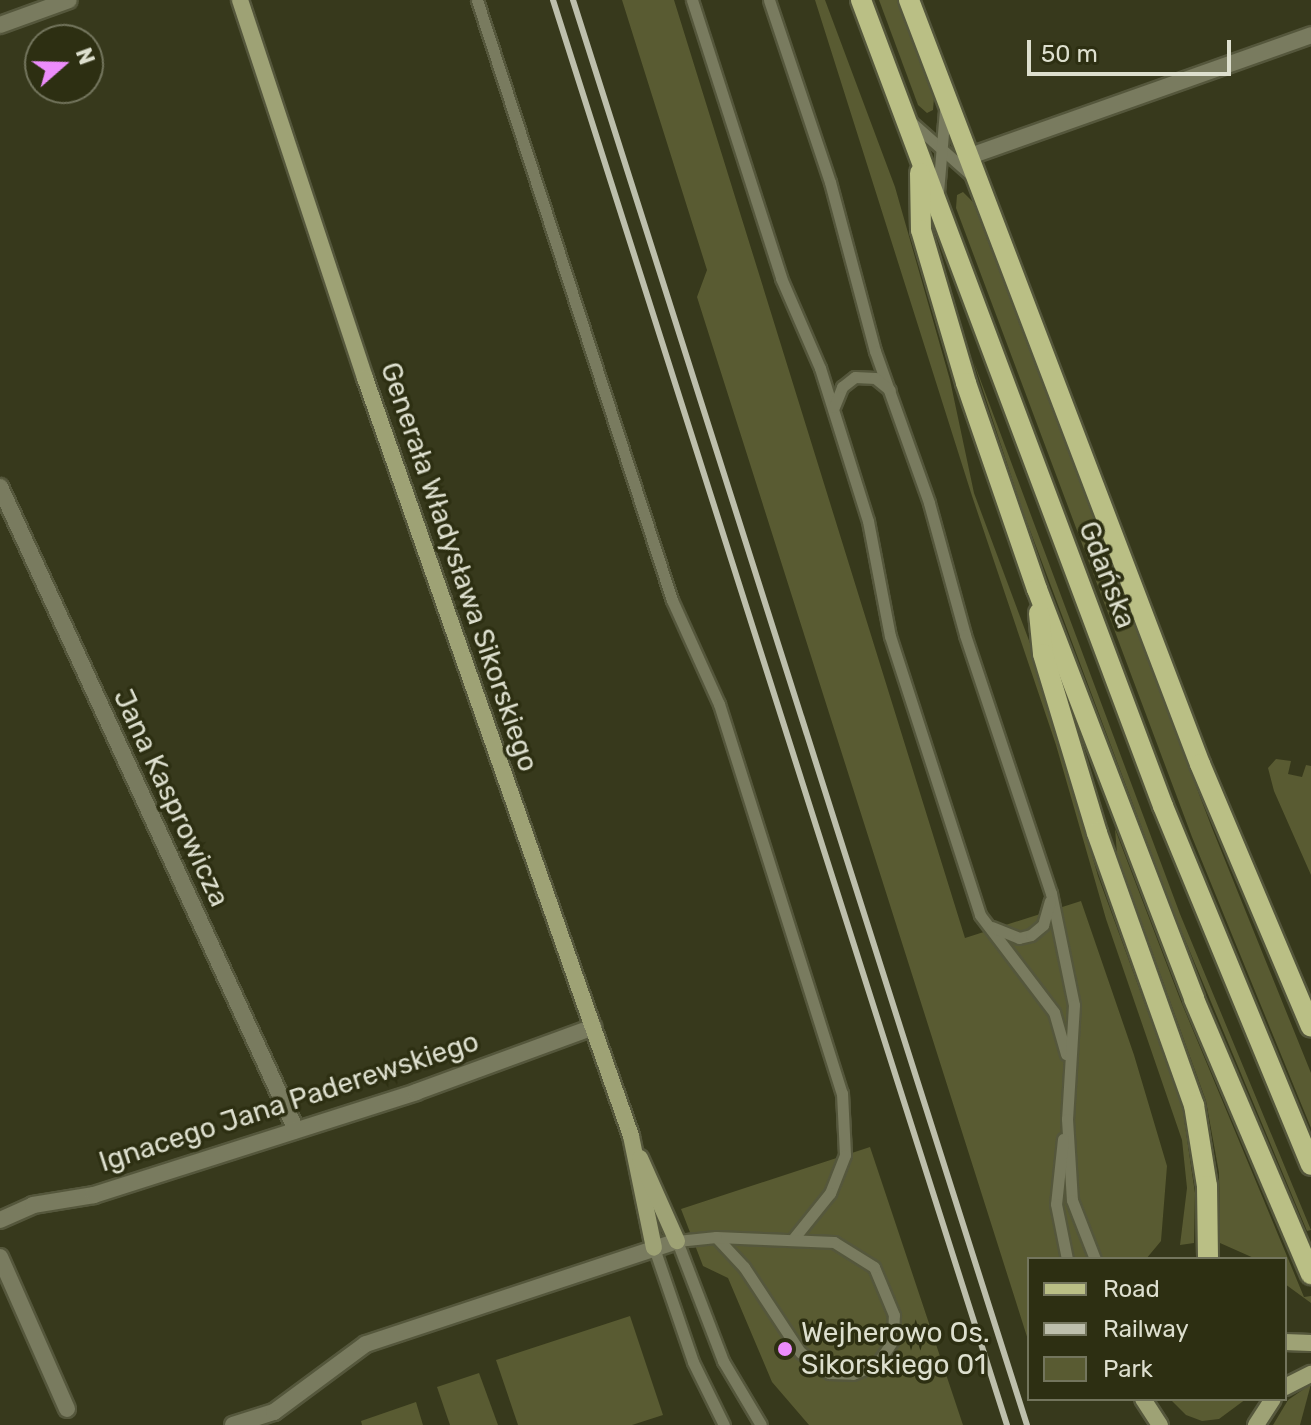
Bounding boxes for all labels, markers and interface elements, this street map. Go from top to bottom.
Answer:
north arrow [24,24,104,104]
scale bar [1031,24,1235,74]
text: 50 m [1041,40,1098,68]
text: N [70,44,101,68]
street label: Generała Władysława Sikorskiego [373,358,545,776]
street label: Gdańska [1071,517,1143,633]
street label: Jana Kasprowicza [106,684,236,912]
street label: Ignacego Jana Paderewskiego [95,1025,483,1179]
legend [1027,1257,1287,1401]
text: Road [1103,1275,1160,1303]
text: Railway [1103,1315,1189,1343]
place label: Wejherowo Os. Sikorskiego 01 [801,1316,990,1382]
marker: Wejherowo Os. Sikorskiego 01 [776,1340,794,1358]
text: Park [1103,1355,1153,1383]

